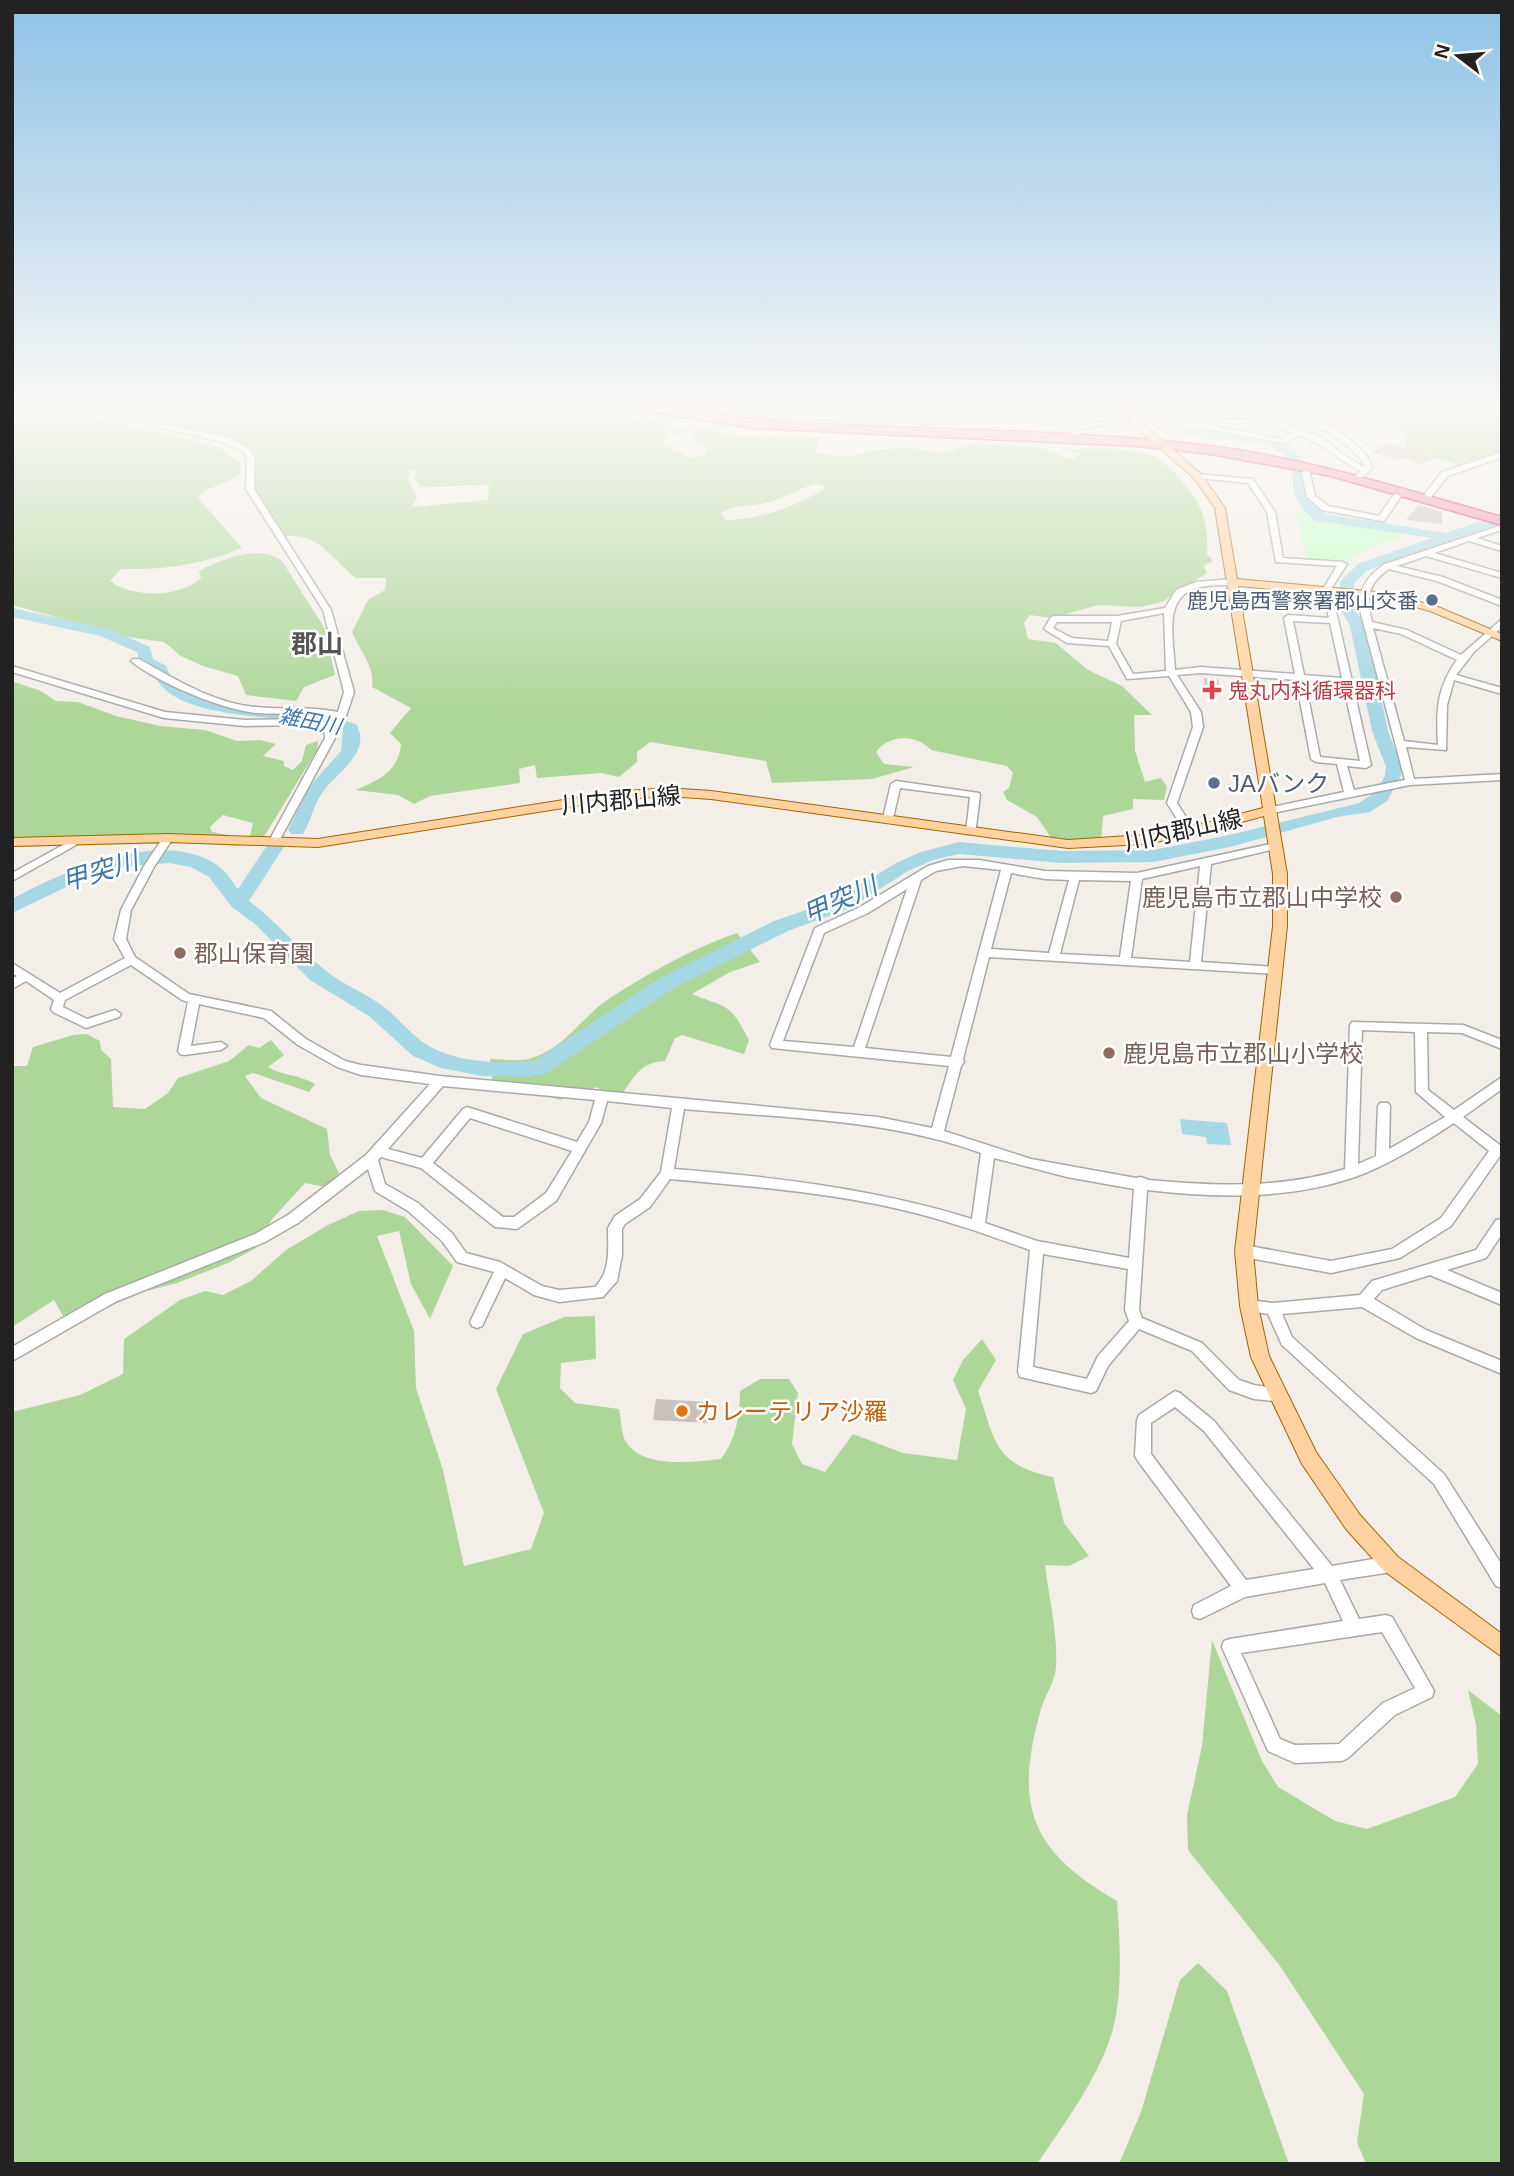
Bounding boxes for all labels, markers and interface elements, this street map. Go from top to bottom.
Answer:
north arrow [1423,21,1493,91]
text: N [1430,42,1454,61]
place label: 鹿児島西警察署郡山交番 [1187,589,1418,612]
marker: 鹿児島西警察署郡山交番 [1424,592,1440,608]
district label: 郡山 [291,629,343,659]
place label: 鬼丸内科循環器科 [1228,679,1396,702]
marker: 鬼丸内科循環器科 [1202,680,1222,700]
water label: 雑田川 [277,704,345,739]
place label: JAバンク [1228,770,1329,797]
marker: JAバンク [1206,775,1222,791]
street label: 川内郡山線 [560,781,682,819]
street label: 川内郡山線 [1122,804,1244,856]
water label: 甲突川 [58,844,145,897]
water label: 甲突川 [798,869,884,930]
place label: 鹿児島市立郡山中学校 [1142,884,1382,911]
marker: 鹿児島市立郡山中学校 [1388,889,1404,905]
place label: 郡山保育園 [194,940,314,967]
marker: 郡山保育園 [172,945,188,961]
place label: 鹿児島市立郡山小学校 [1123,1040,1363,1067]
marker: 鹿児島市立郡山小学校 [1101,1045,1117,1061]
place label: カレーテリア沙羅 [696,1398,888,1425]
marker: カレーテリア沙羅 [674,1403,690,1419]

